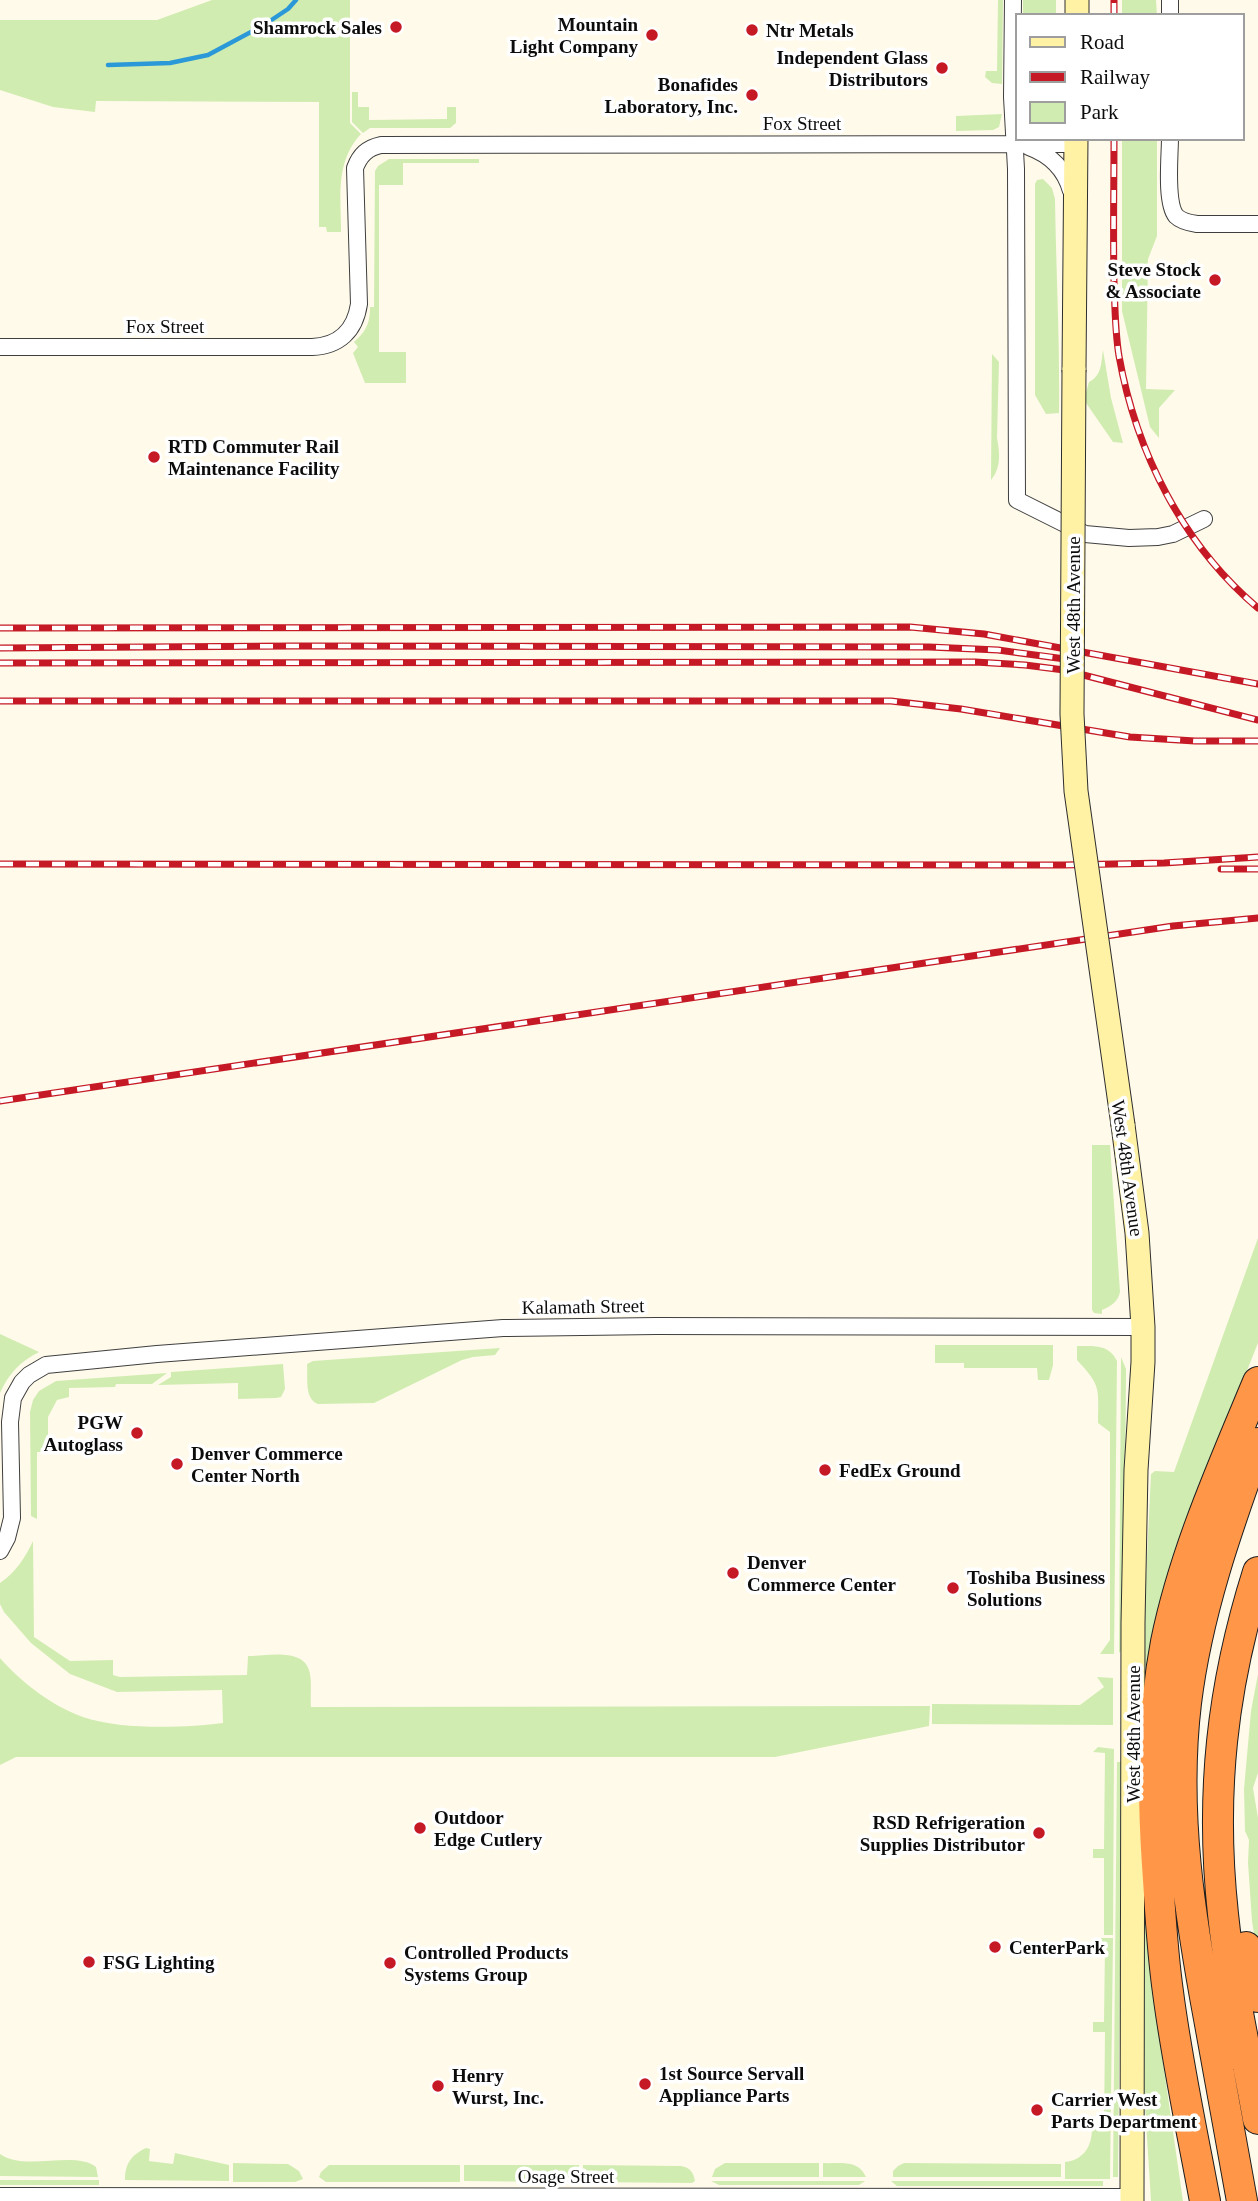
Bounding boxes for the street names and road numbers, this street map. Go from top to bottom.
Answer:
street label: Fox Street [763,113,842,134]
street label: Fox Street [126,316,205,337]
street label: West 48th Avenue [1063,536,1084,674]
street label: West 48th Avenue [1108,1099,1147,1238]
street label: Kalamath Street [521,1295,645,1318]
street label: West 48th Avenue [1123,1665,1144,1803]
street label: Osage Street [518,2166,615,2187]

